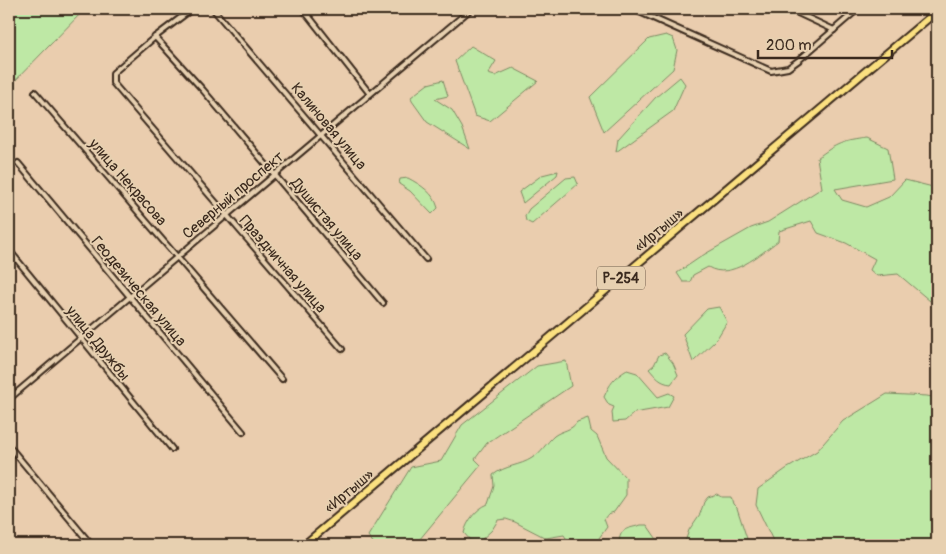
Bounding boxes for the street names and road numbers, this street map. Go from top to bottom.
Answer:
street label: Калиновая улица [287,79,371,174]
street label: улица Некрасова [84,134,171,230]
street label: Северный проспект [179,147,288,243]
street label: Душистая улица [286,173,367,265]
street label: «Иртыш» [631,204,688,257]
street label: Праздничная улица [235,212,330,317]
street label: Геодезическая улица [87,232,190,350]
road number: Р-254 [597,266,645,290]
street label: улица Дружбы [61,301,134,385]
street label: «Иртыш» [321,465,378,518]

